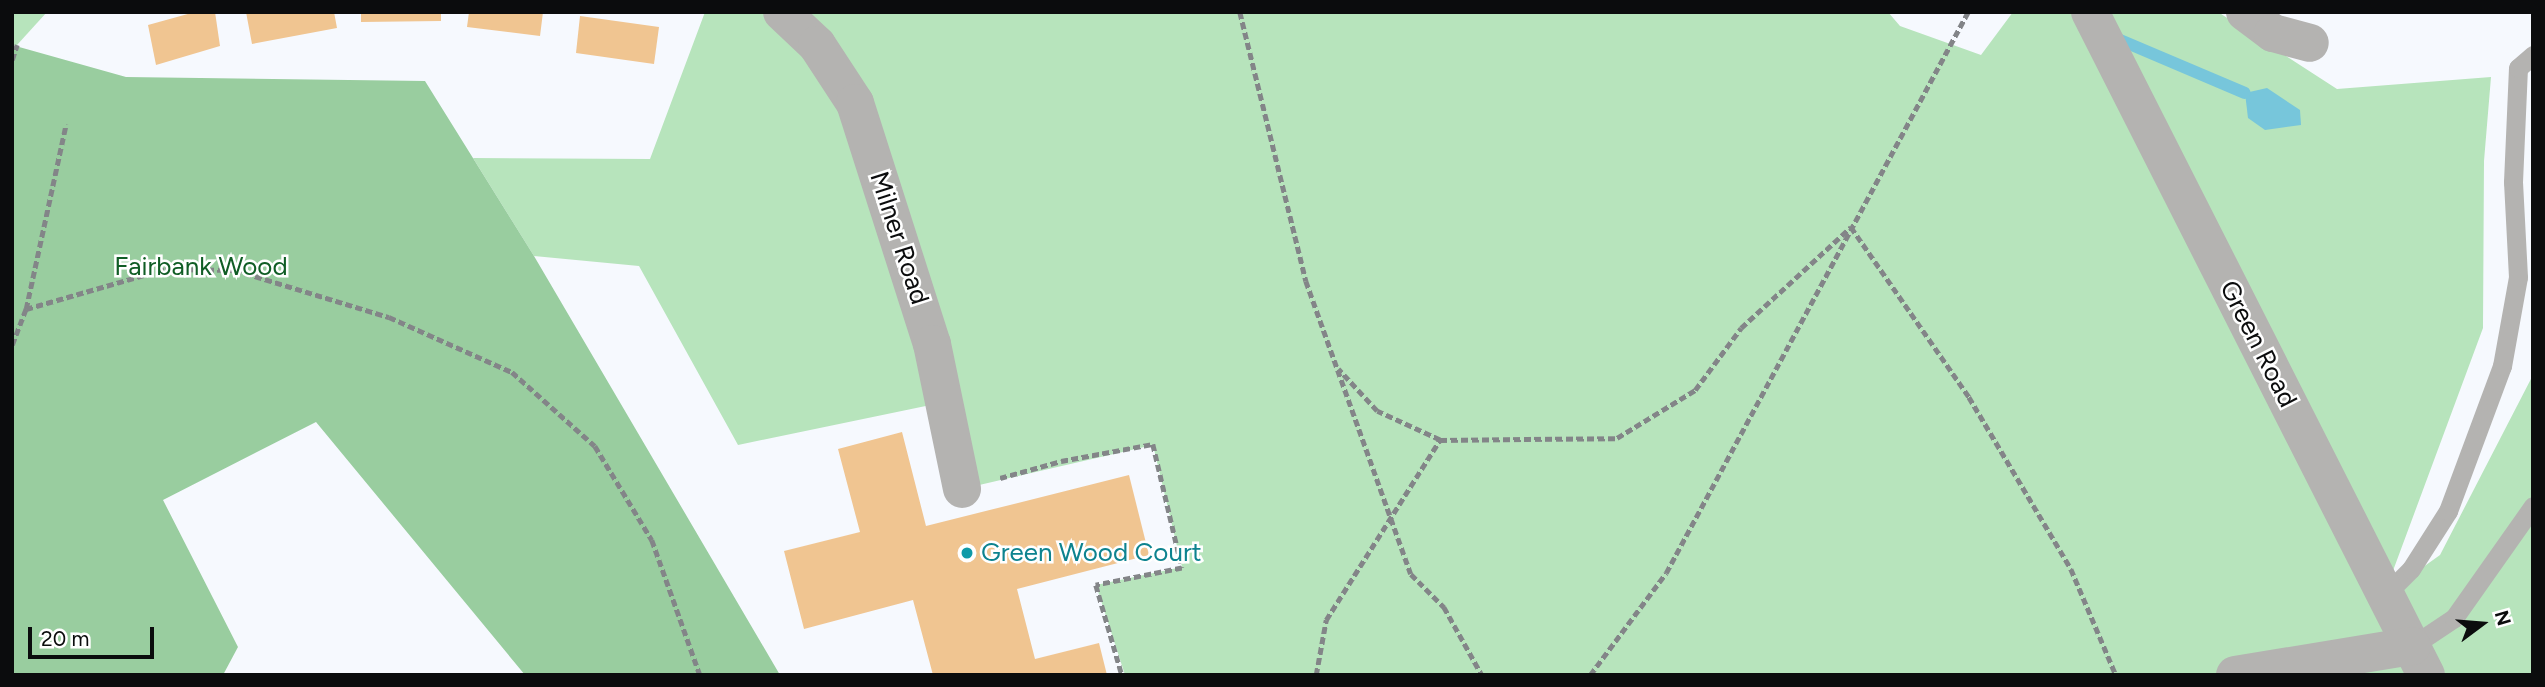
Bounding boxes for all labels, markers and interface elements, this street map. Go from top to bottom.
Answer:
street label: Milner Road [863,168,935,308]
park label: Fairbank Wood [114,251,288,283]
street label: Green Road [2213,276,2303,412]
place label: Green Wood Court [981,537,1202,569]
marker: Green Wood Court [959,545,975,561]
north arrow [2447,589,2517,659]
text: N [2490,608,2516,628]
scale bar [32,614,158,658]
text: 20 m [41,626,89,651]

